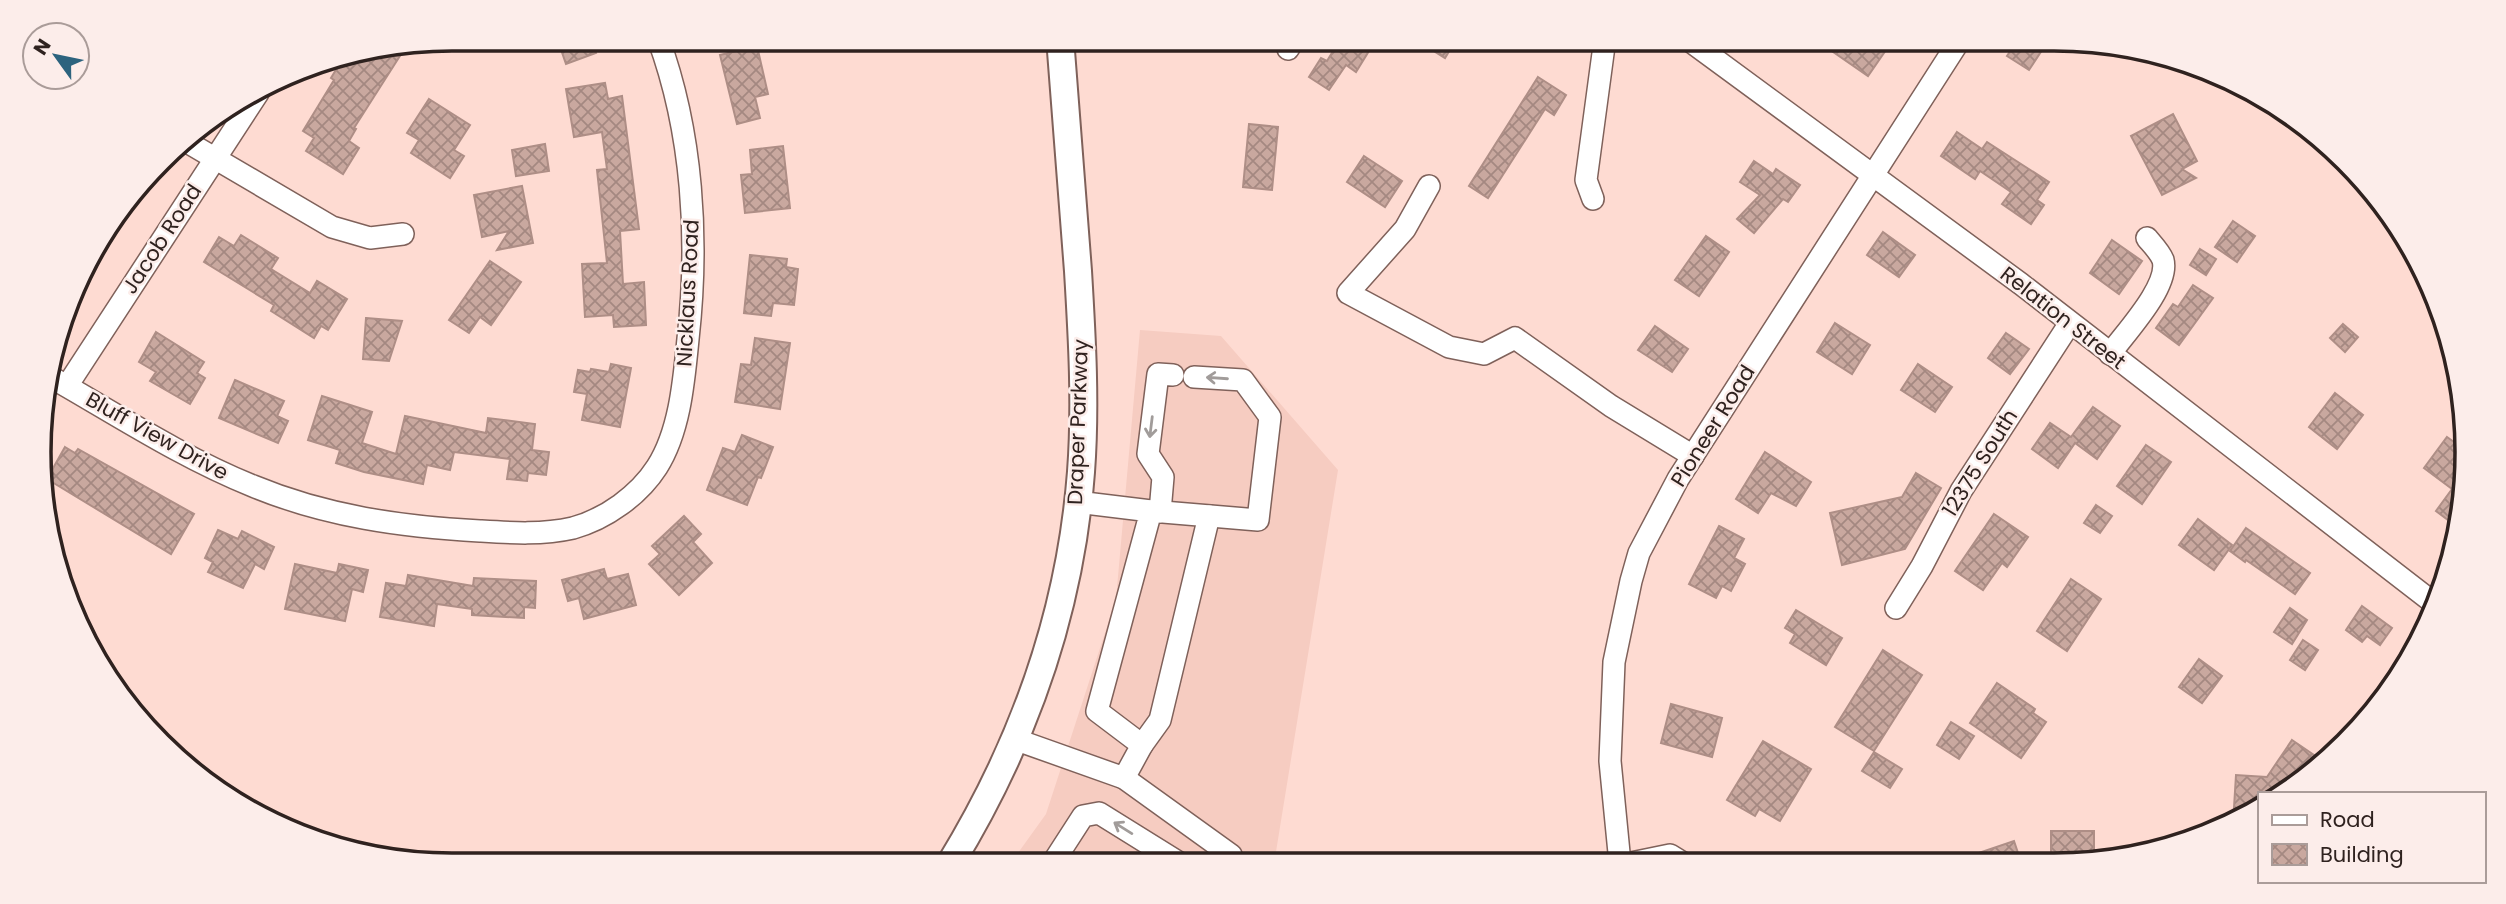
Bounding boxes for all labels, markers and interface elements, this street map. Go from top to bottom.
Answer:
north arrow [21,21,91,91]
text: N [27,34,57,60]
street label: Jacob Road [115,178,208,299]
street label: Nicklaus Road [669,219,706,367]
street label: Relation Street [1995,259,2132,376]
street label: Draper Parkway [1060,338,1095,505]
street label: Pioneer Road [1664,359,1762,492]
one-way arrow [1206,371,1229,384]
street label: Bluff View Drive [81,384,234,487]
street label: 12375 South [1935,403,2024,522]
one-way arrow [1145,415,1158,438]
legend [2258,792,2485,883]
text: Road [2320,805,2375,834]
one-way arrow [1113,821,1133,835]
text: Building [2320,840,2404,869]

